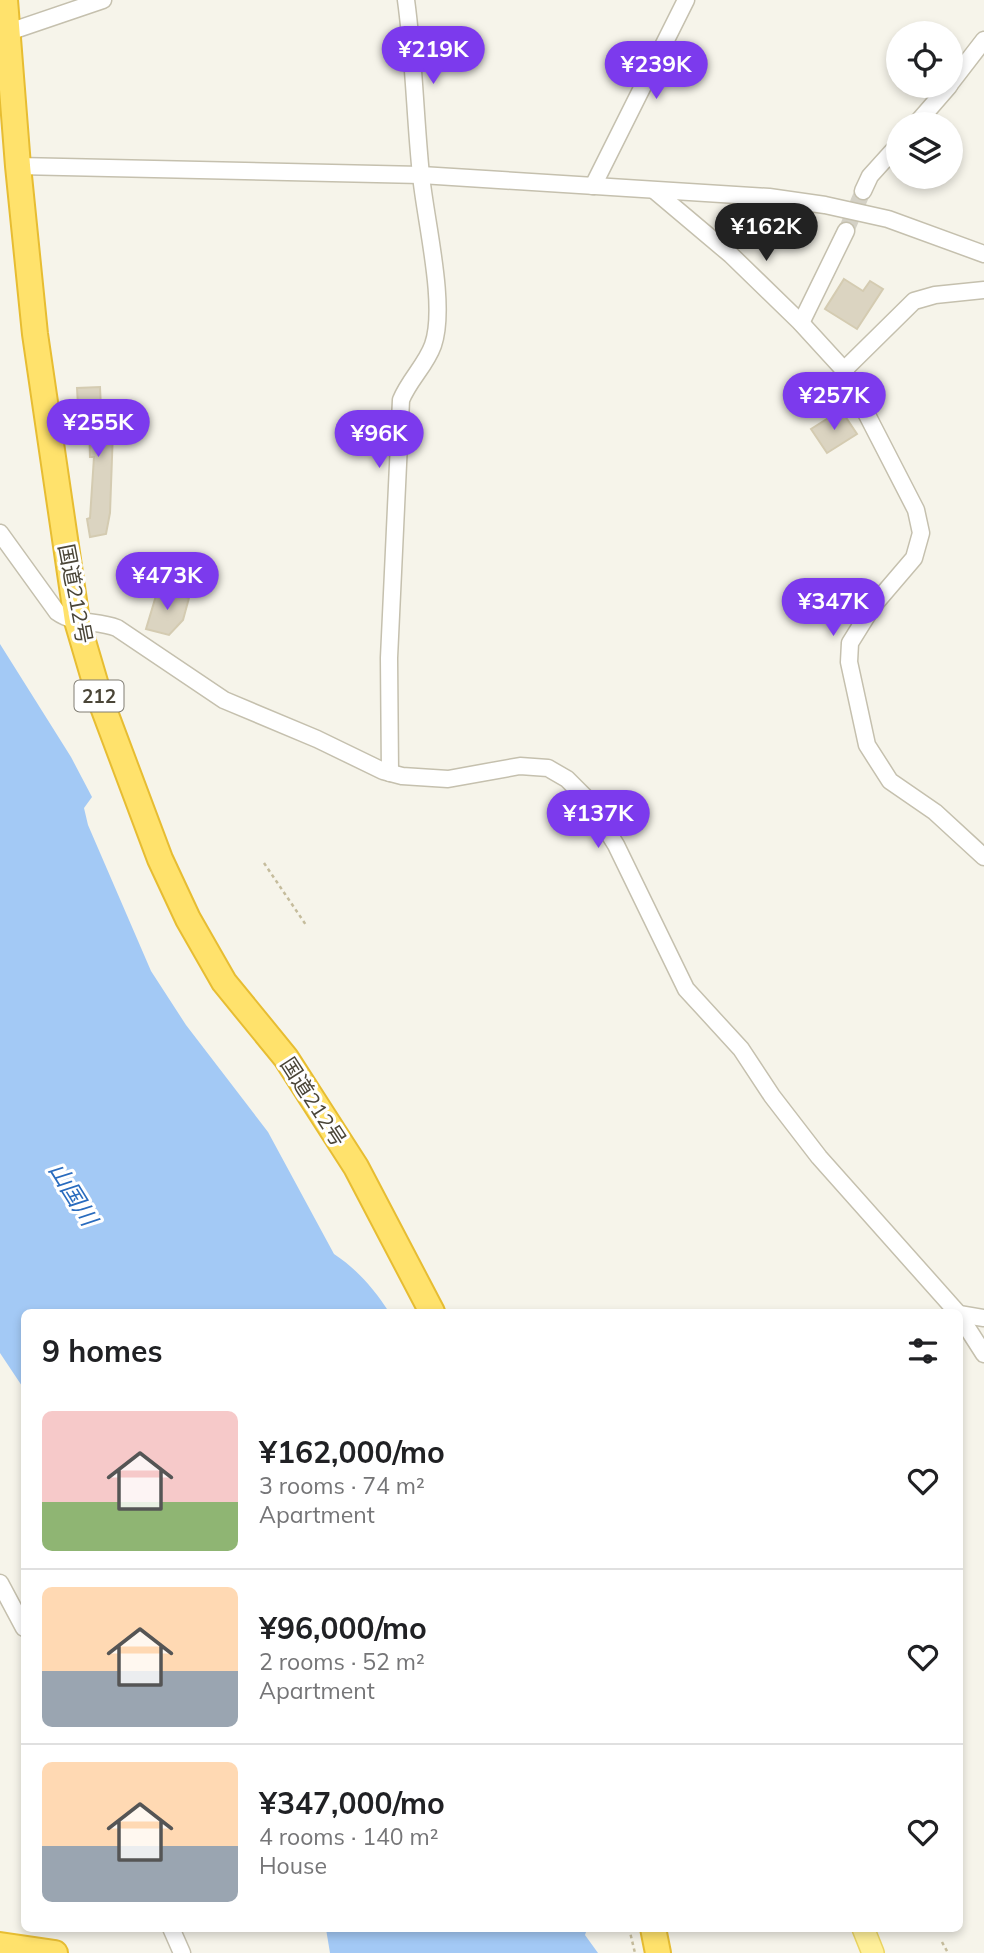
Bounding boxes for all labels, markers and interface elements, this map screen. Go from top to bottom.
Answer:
map controls [886,21,963,189]
button: locate [886,21,963,98]
pin: ¥219K [384,27,482,86]
text: ¥219K [398,34,468,63]
pin: ¥239K [607,42,705,101]
text: ¥239K [621,49,691,78]
button: layers [886,112,963,189]
pin: ¥162K [717,204,815,263]
text: ¥162K [731,211,801,240]
pin: ¥257K [785,372,883,432]
text: ¥257K [799,380,869,409]
pin: ¥255K [49,400,147,459]
text: ¥255K [63,407,133,436]
pin: ¥96K [338,410,420,470]
text: ¥96K [351,418,407,447]
street label: 国道212号 [54,542,98,646]
pin: ¥473K [118,552,216,612]
text: ¥473K [132,560,202,589]
pin: ¥347K [784,578,882,638]
text: ¥347K [798,586,868,615]
road number: 212 [74,680,124,712]
pin: ¥137K [549,790,647,850]
text: ¥137K [563,798,633,827]
street label: 国道212号 [275,1052,352,1151]
water label: 山国川 [43,1157,106,1233]
text: 9 homes [42,1332,163,1370]
icon: filters [904,1332,942,1370]
text: ¥162,000/mo [259,1433,445,1471]
icon: home [98,1439,182,1523]
icon: heart [904,1462,942,1500]
text: 3 rooms · 74 m² [259,1471,425,1500]
text: Apartment [259,1500,375,1529]
text: ¥96,000/mo [259,1609,427,1647]
icon: home [98,1615,182,1699]
icon: heart [904,1638,942,1676]
text: 2 rooms · 52 m² [259,1647,425,1676]
text: Apartment [259,1676,375,1705]
text: ¥347,000/mo [259,1784,445,1822]
icon: home [98,1790,182,1874]
icon: heart [904,1813,942,1851]
text: 4 rooms · 140 m² [259,1822,439,1851]
text: House [259,1851,327,1880]

